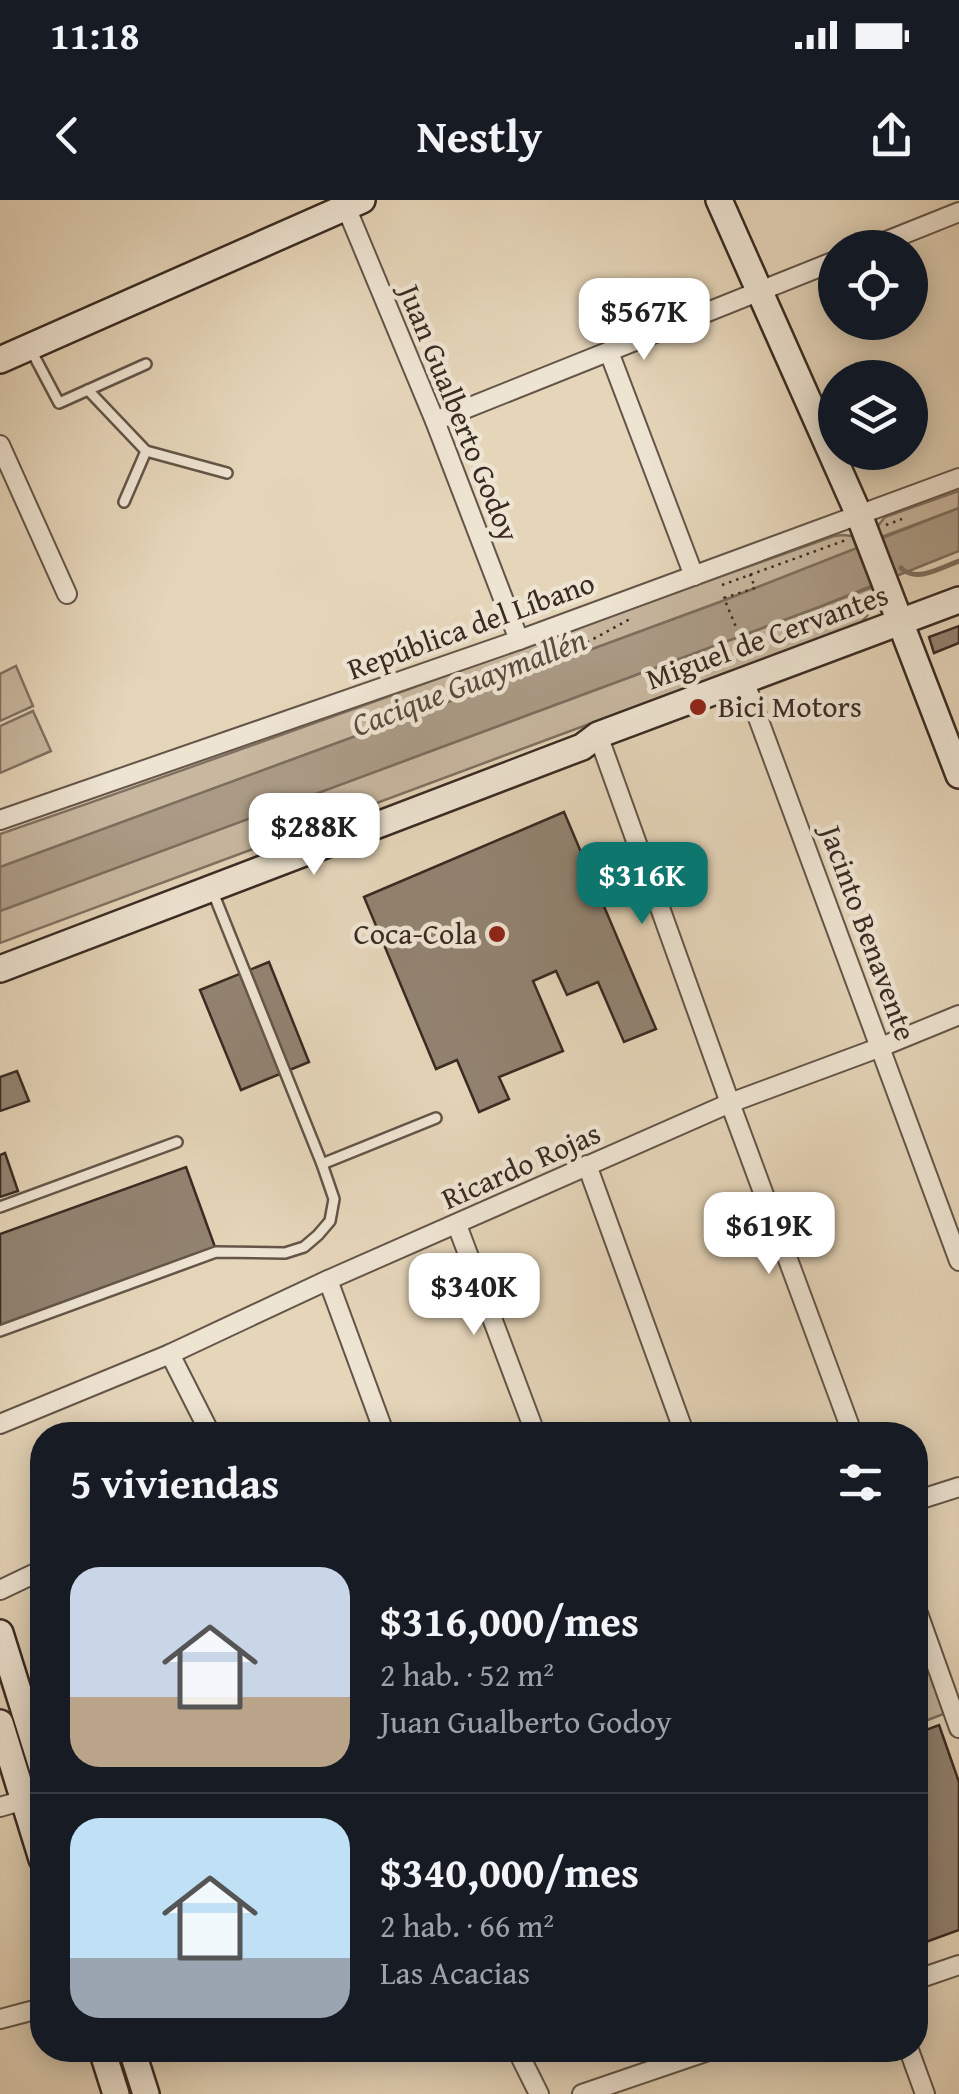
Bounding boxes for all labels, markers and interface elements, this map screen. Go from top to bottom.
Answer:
text: 11:18 [50,7,140,63]
text: Nestly [417,103,542,168]
icon: back [40,108,95,163]
icon: share [864,108,919,163]
map controls [818,230,928,470]
button: locate [818,230,928,340]
street label: Juan Gualberto Godoy [387,274,532,548]
pin: $567K [574,278,714,363]
text: $567K [601,287,687,334]
button: layers [818,360,928,470]
street label: República del Líbano [341,560,600,690]
street label: Miguel de Cervantes [639,572,894,700]
water label: Cacique Guaymallén [345,615,593,748]
place label: Bici Motors [718,684,862,728]
marker: Bici Motors [687,696,709,718]
pin: $288K [244,793,384,878]
text: $288K [271,802,357,849]
street label: Jacinto Benavente [808,815,928,1046]
pin: $316K [572,842,712,927]
text: $316K [599,851,685,898]
place label: Coca-Cola [353,911,477,955]
marker: Coca-Cola [486,923,508,945]
street label: Ricardo Rojas [434,1110,607,1220]
pin: $619K [699,1192,839,1277]
text: $619K [726,1201,812,1248]
pin: $340K [404,1253,544,1338]
text: $340K [431,1262,517,1309]
text: 5 viviendas [70,1452,279,1513]
icon: filters [833,1455,888,1510]
text: $316,000/mes [380,1590,639,1651]
icon: home [150,1607,270,1727]
text: 2 hab. · 52 m² [380,1651,554,1698]
text: Juan Gualberto Godoy [380,1698,672,1745]
text: $340,000/mes [380,1841,639,1902]
icon: home [150,1858,270,1978]
text: 2 hab. · 66 m² [380,1902,554,1949]
text: Las Acacias [380,1949,530,1996]

